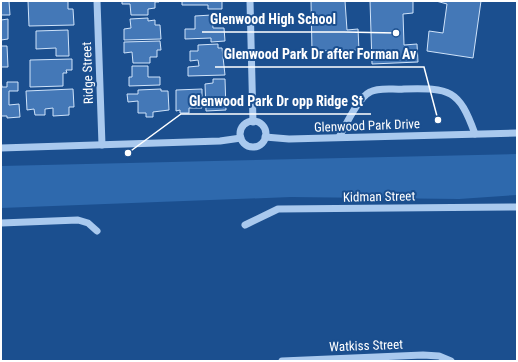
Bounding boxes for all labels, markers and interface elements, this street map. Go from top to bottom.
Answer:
callout: Glenwood High School [202,6,344,32]
text: Glenwood High School [210,11,336,27]
street label: Ridge Street [79,41,96,104]
callout: Glenwood Park Dr after Forman Av [215,41,424,67]
text: Glenwood Park Dr after Forman Av [224,46,417,62]
callout: Glenwood Park Dr opp Ridge St [181,88,371,114]
text: Glenwood Park Dr opp Ridge St [189,93,363,109]
street label: Glenwood Park Drive [314,116,420,135]
street label: Kidman Street [343,188,415,205]
street label: Watkiss Street [329,337,403,354]

